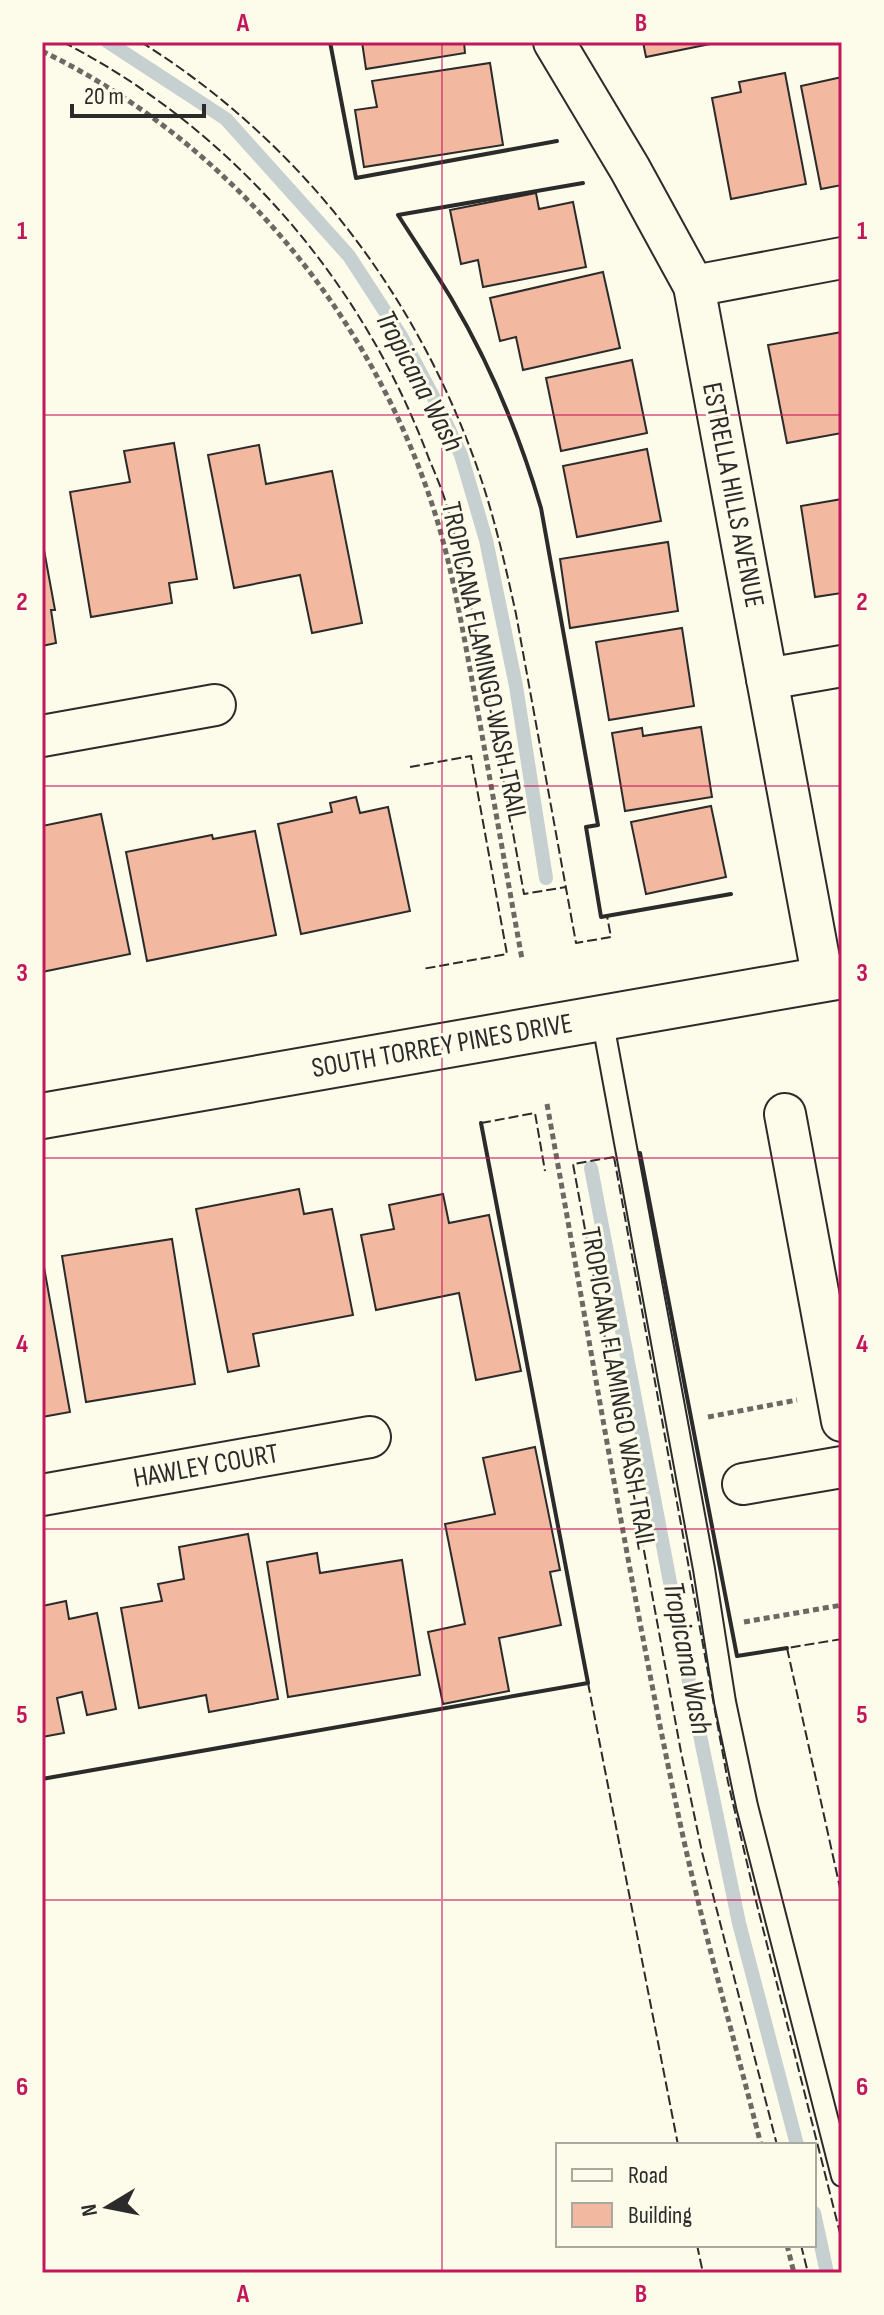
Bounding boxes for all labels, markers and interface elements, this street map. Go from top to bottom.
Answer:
text: A [236,8,250,39]
text: B [635,8,647,39]
scale bar [72,68,204,118]
text: 20 m [84,82,124,111]
text: 1 [17,216,27,247]
text: 1 [857,216,867,247]
water label: Tropicana Wash [367,304,471,458]
street label: ESTRELLA HILLS AVENUE [695,380,771,610]
street label: TROPICANA FLAMINGO WASH TRAIL [434,499,534,825]
text: 2 [16,587,28,618]
text: 2 [856,587,868,618]
text: 3 [16,958,28,989]
text: 3 [856,958,868,989]
street label: SOUTH TORREY PINES DRIVE [309,1007,575,1085]
street label: TROPICANA FLAMINGO WASH TRAIL [573,1224,663,1552]
text: 4 [16,1329,28,1360]
text: 4 [856,1329,868,1360]
street label: HAWLEY COURT [131,1437,281,1495]
water label: Tropicana Wash [655,1579,719,1737]
text: 5 [16,1700,28,1731]
text: 5 [856,1700,868,1731]
text: 6 [16,2072,28,2103]
text: 6 [856,2072,868,2103]
legend [556,2143,816,2247]
text: Road [628,2161,668,2190]
north arrow [68,2167,148,2247]
text: Building [628,2201,692,2230]
text: N [75,2202,104,2218]
text: A [236,2279,250,2310]
text: B [635,2279,647,2310]

